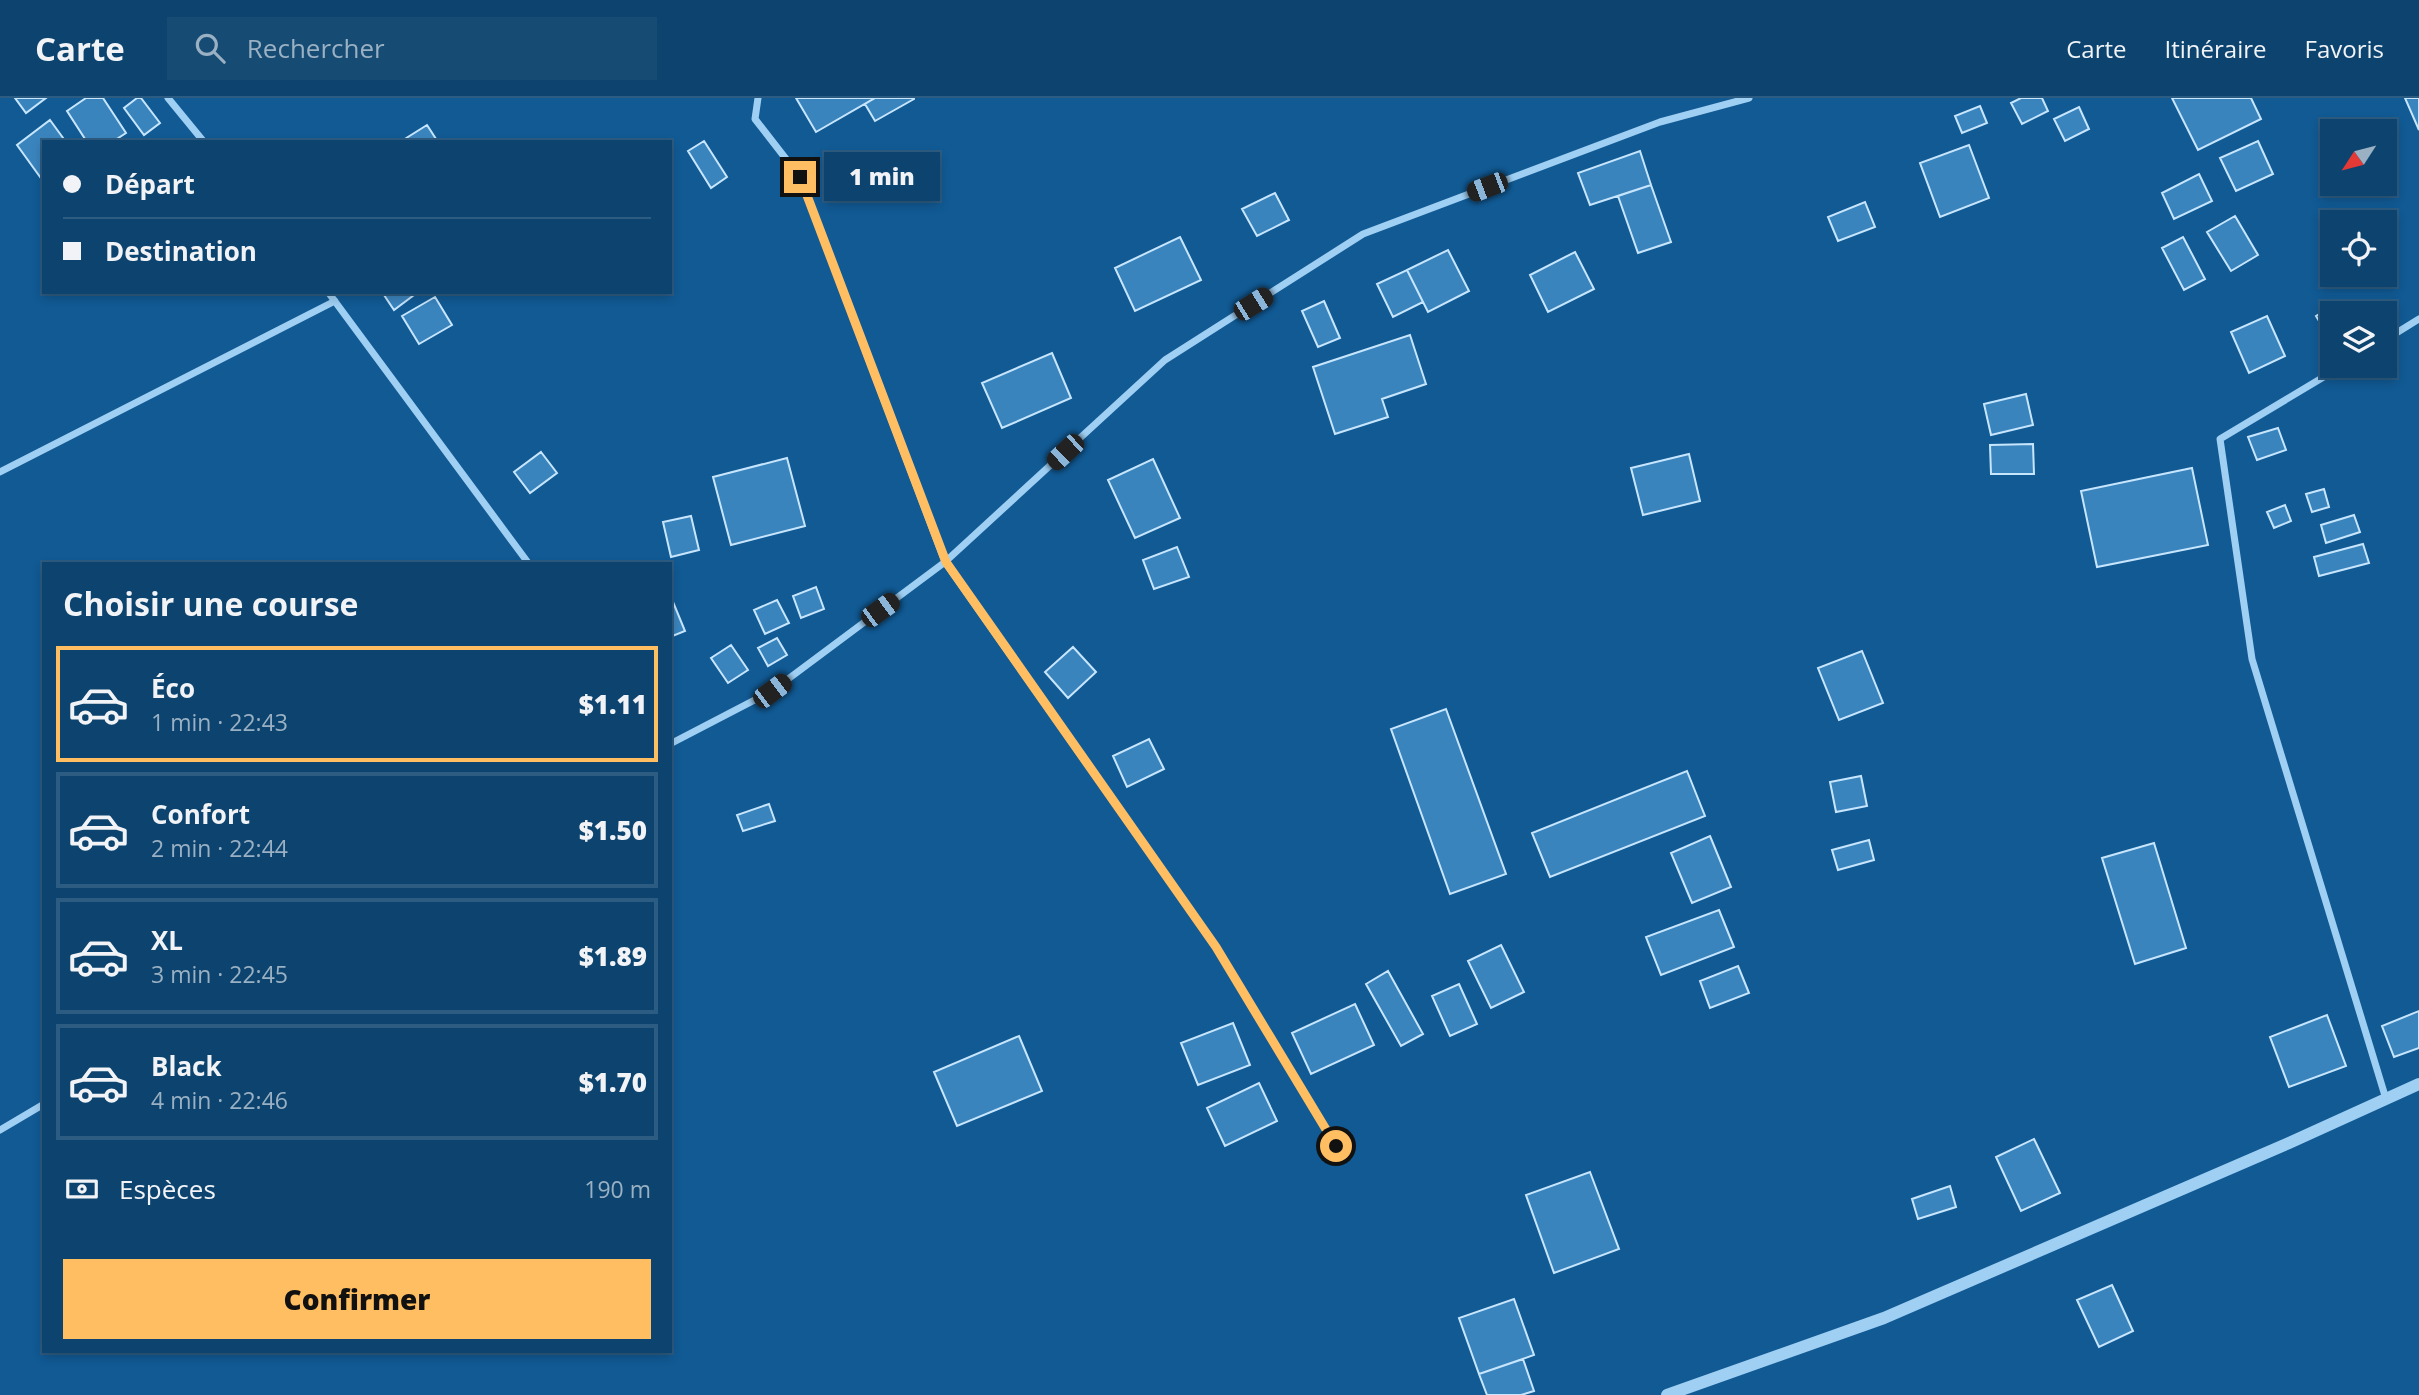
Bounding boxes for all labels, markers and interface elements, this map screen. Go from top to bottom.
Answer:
search box [167,17,657,80]
text: Carte [35,26,125,71]
icon: search [191,29,229,67]
text: Rechercher [247,30,385,66]
text: Carte [2066,32,2127,65]
text: Itinéraire [2165,32,2267,65]
text: Favoris [2305,32,2384,65]
north arrow [2320,119,2398,196]
map controls [2320,119,2397,378]
callout: 1 min [824,153,940,202]
text: 1 min [849,160,915,192]
route end [784,161,816,193]
text: Départ [105,166,195,202]
car [1464,170,1511,204]
button: locate [2320,210,2397,287]
text: Destination [105,233,257,269]
car [1230,284,1277,324]
button: layers [2320,301,2397,378]
car [1043,430,1088,474]
text: Choisir une course [63,582,358,625]
car [857,589,904,631]
text: Éco [151,670,195,706]
car [749,670,796,712]
icon: car [67,673,130,736]
text: $1.11 [579,686,647,722]
text: 1 min · 22:43 [151,706,288,738]
text: Confort [151,796,250,832]
icon: car [67,799,130,862]
text: $1.50 [579,812,647,848]
text: 2 min · 22:44 [151,832,288,864]
text: XL [151,922,183,958]
icon: car [67,925,130,988]
text: $1.89 [579,938,647,974]
text: 3 min · 22:45 [151,958,288,990]
text: Black [151,1048,222,1084]
icon: car [67,1051,130,1114]
text: $1.70 [579,1064,647,1100]
text: 4 min · 22:46 [151,1084,288,1116]
route start [1320,1130,1352,1162]
icon: cash [63,1170,101,1208]
text: Espèces [119,1171,216,1207]
text: 190 m [584,1173,651,1205]
button: Confirmer [63,1259,651,1339]

